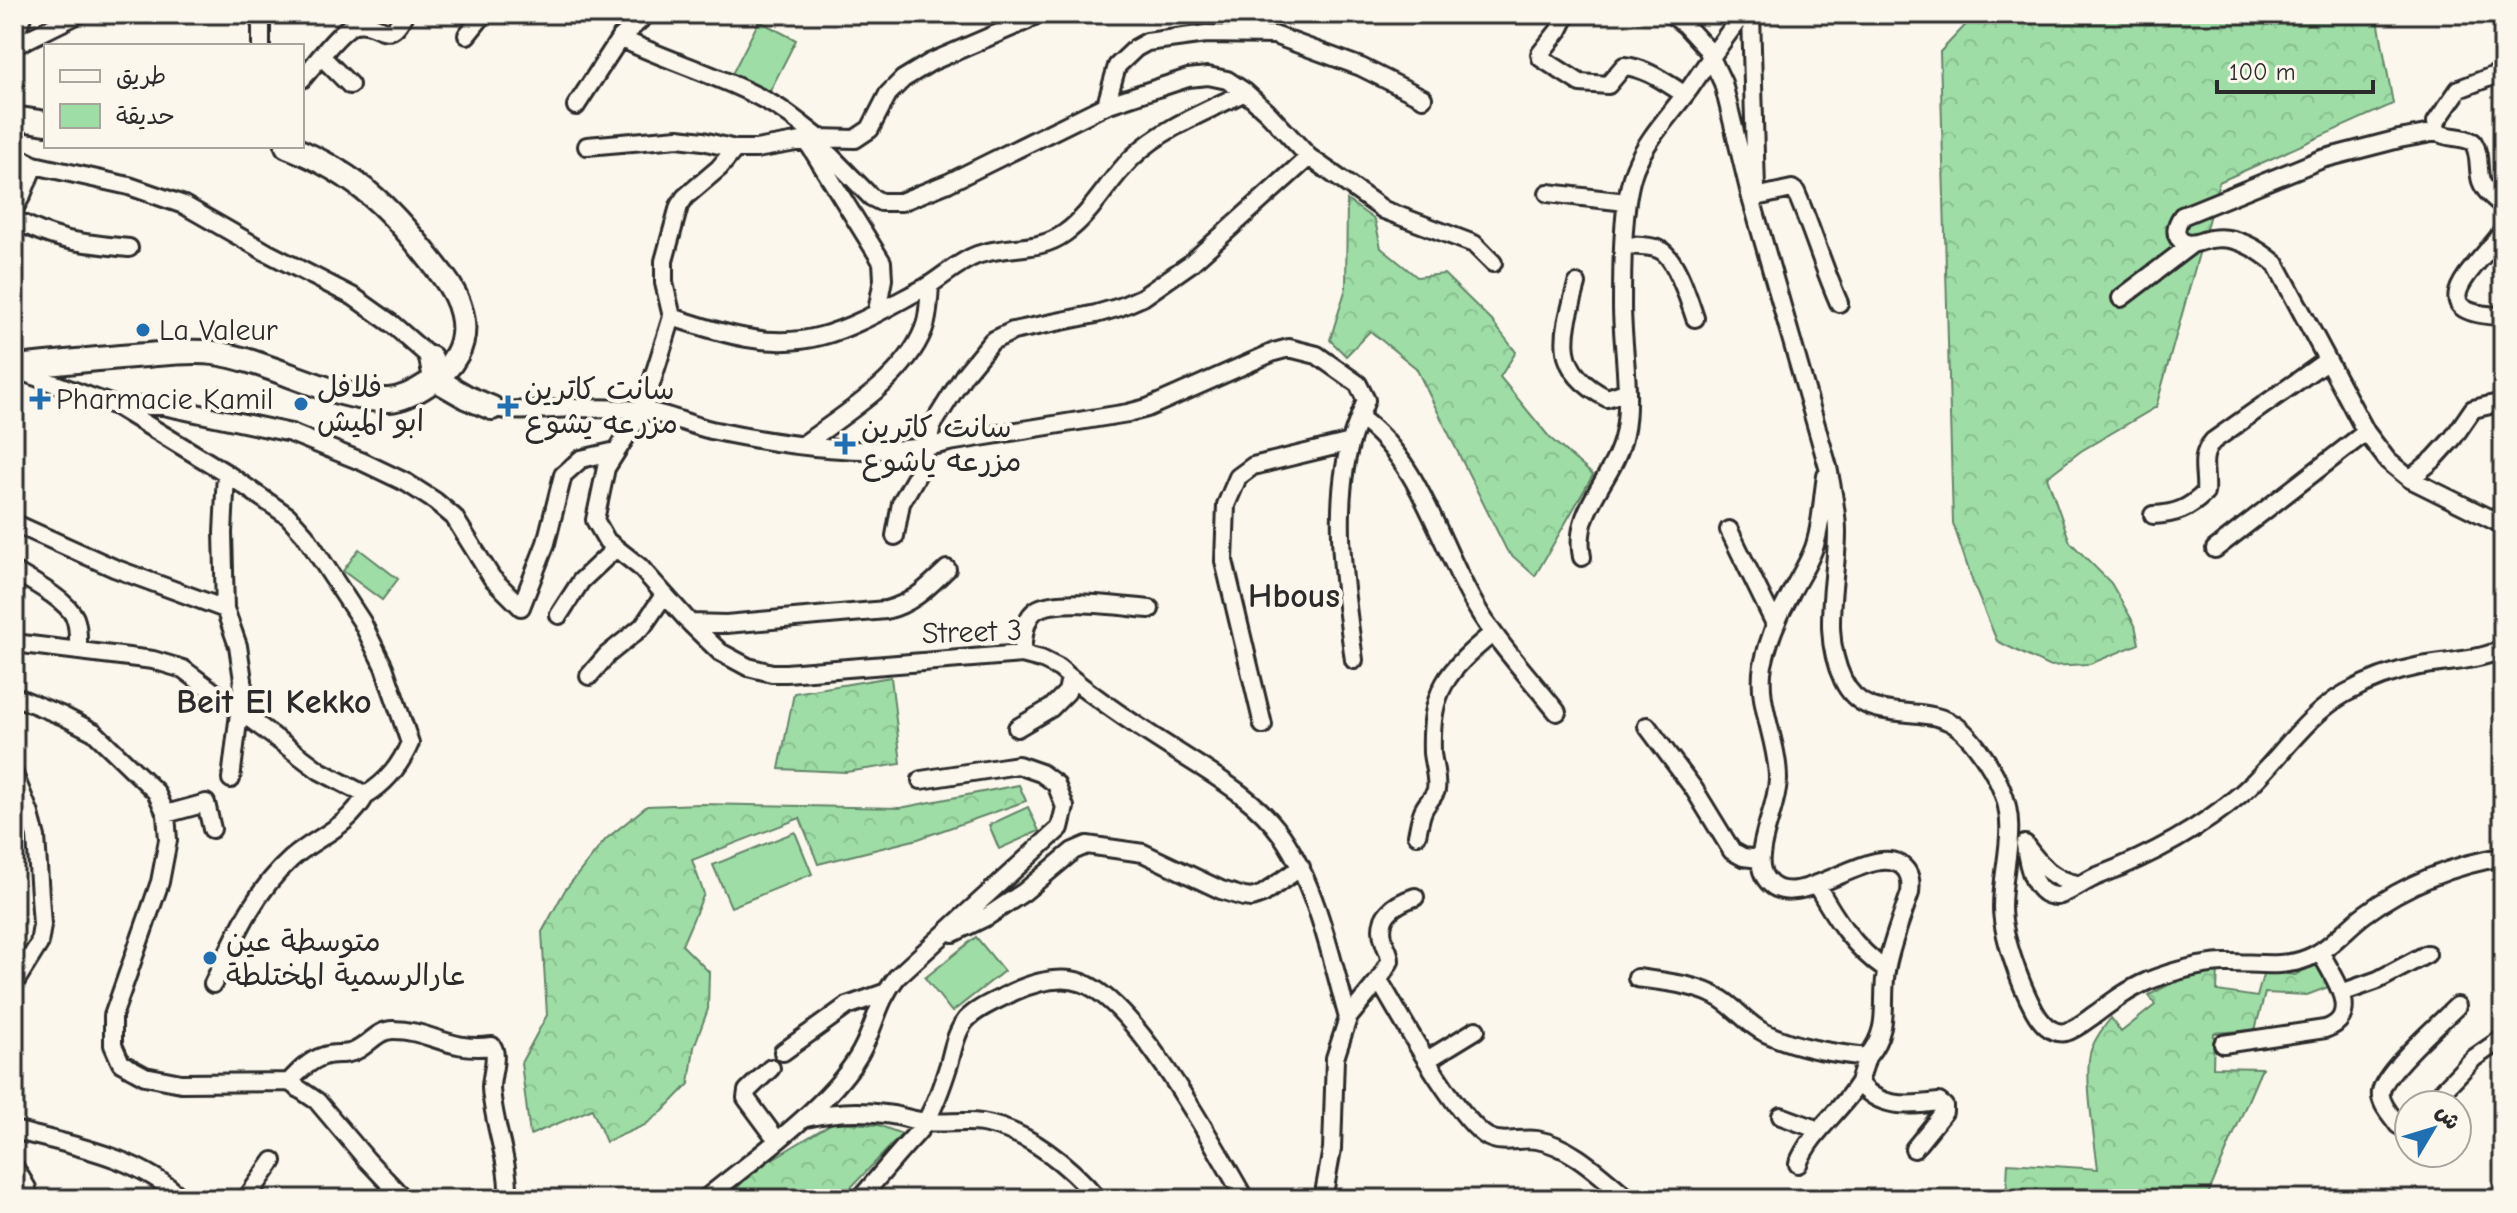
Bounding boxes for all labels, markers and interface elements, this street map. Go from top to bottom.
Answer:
legend [44,44,304,148]
scale bar [2217,44,2373,94]
text: 100 m [2229,58,2296,86]
text: طريق [116,62,166,90]
text: حديقة [116,102,175,130]
place label: La Valeur [159,313,278,348]
marker: La Valeur [134,321,152,339]
place label: فلافل ابو الميش [317,370,424,439]
place label: سانت كاترين مزرعه يشوع [524,372,678,444]
place label: Pharmacie Kamil [56,382,273,417]
marker: Pharmacie Kamil [31,390,49,408]
marker: فلافل ابو الميش [292,395,310,413]
marker: سانت كاترين مزرعه يشوع [499,397,517,415]
place label: سانت كاترين مزرعه ياشوع [861,410,1022,482]
marker: سانت كاترين مزرعه ياشوع [836,435,854,453]
district label: Hbous [1248,576,1340,616]
street label: Street 3 [921,613,1023,651]
district label: Beit El Kekko [176,682,372,722]
place label: متوسطة عين عارالرسمية المختلطة [226,924,467,993]
marker: متوسطة عين عارالرسمية المختلطة [201,949,219,967]
north arrow [2393,1089,2473,1169]
text: ش [2430,1100,2466,1135]

